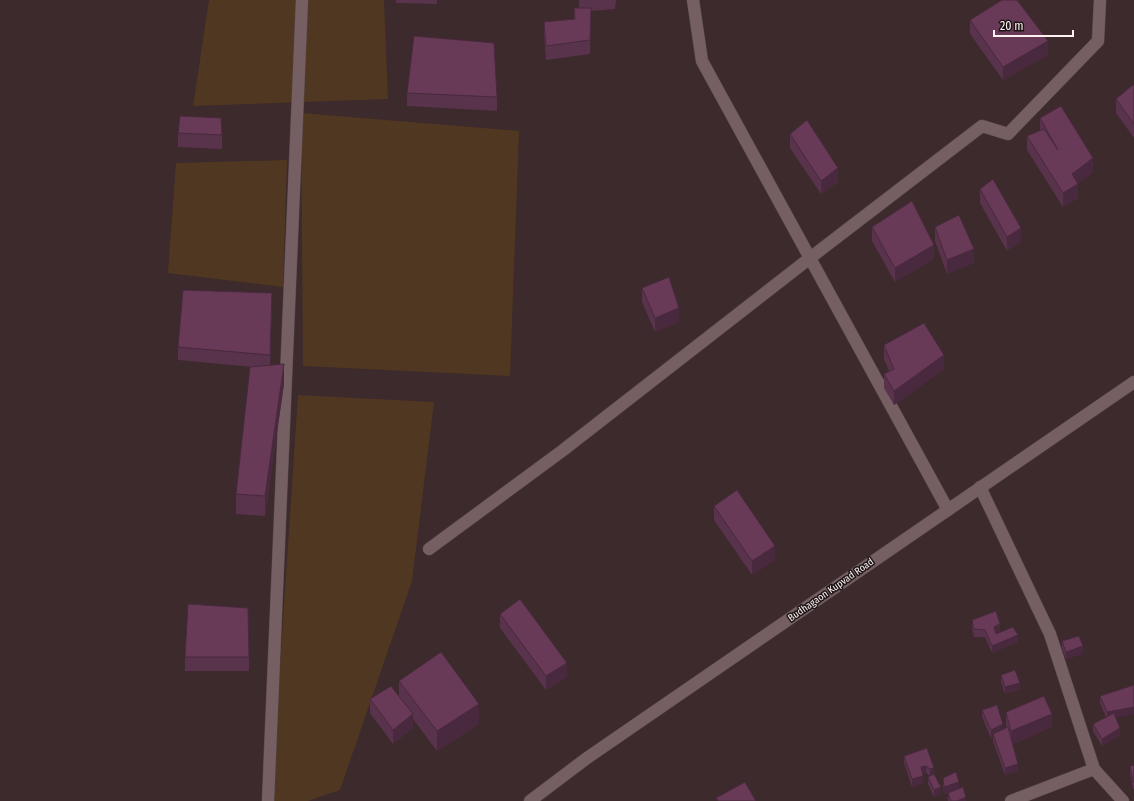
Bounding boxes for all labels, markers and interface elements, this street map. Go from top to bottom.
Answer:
scale bar [994,12,1073,38]
text: 20 m [1000,19,1024,33]
street label: Budhagaon Kupvad Road [786,556,876,624]

